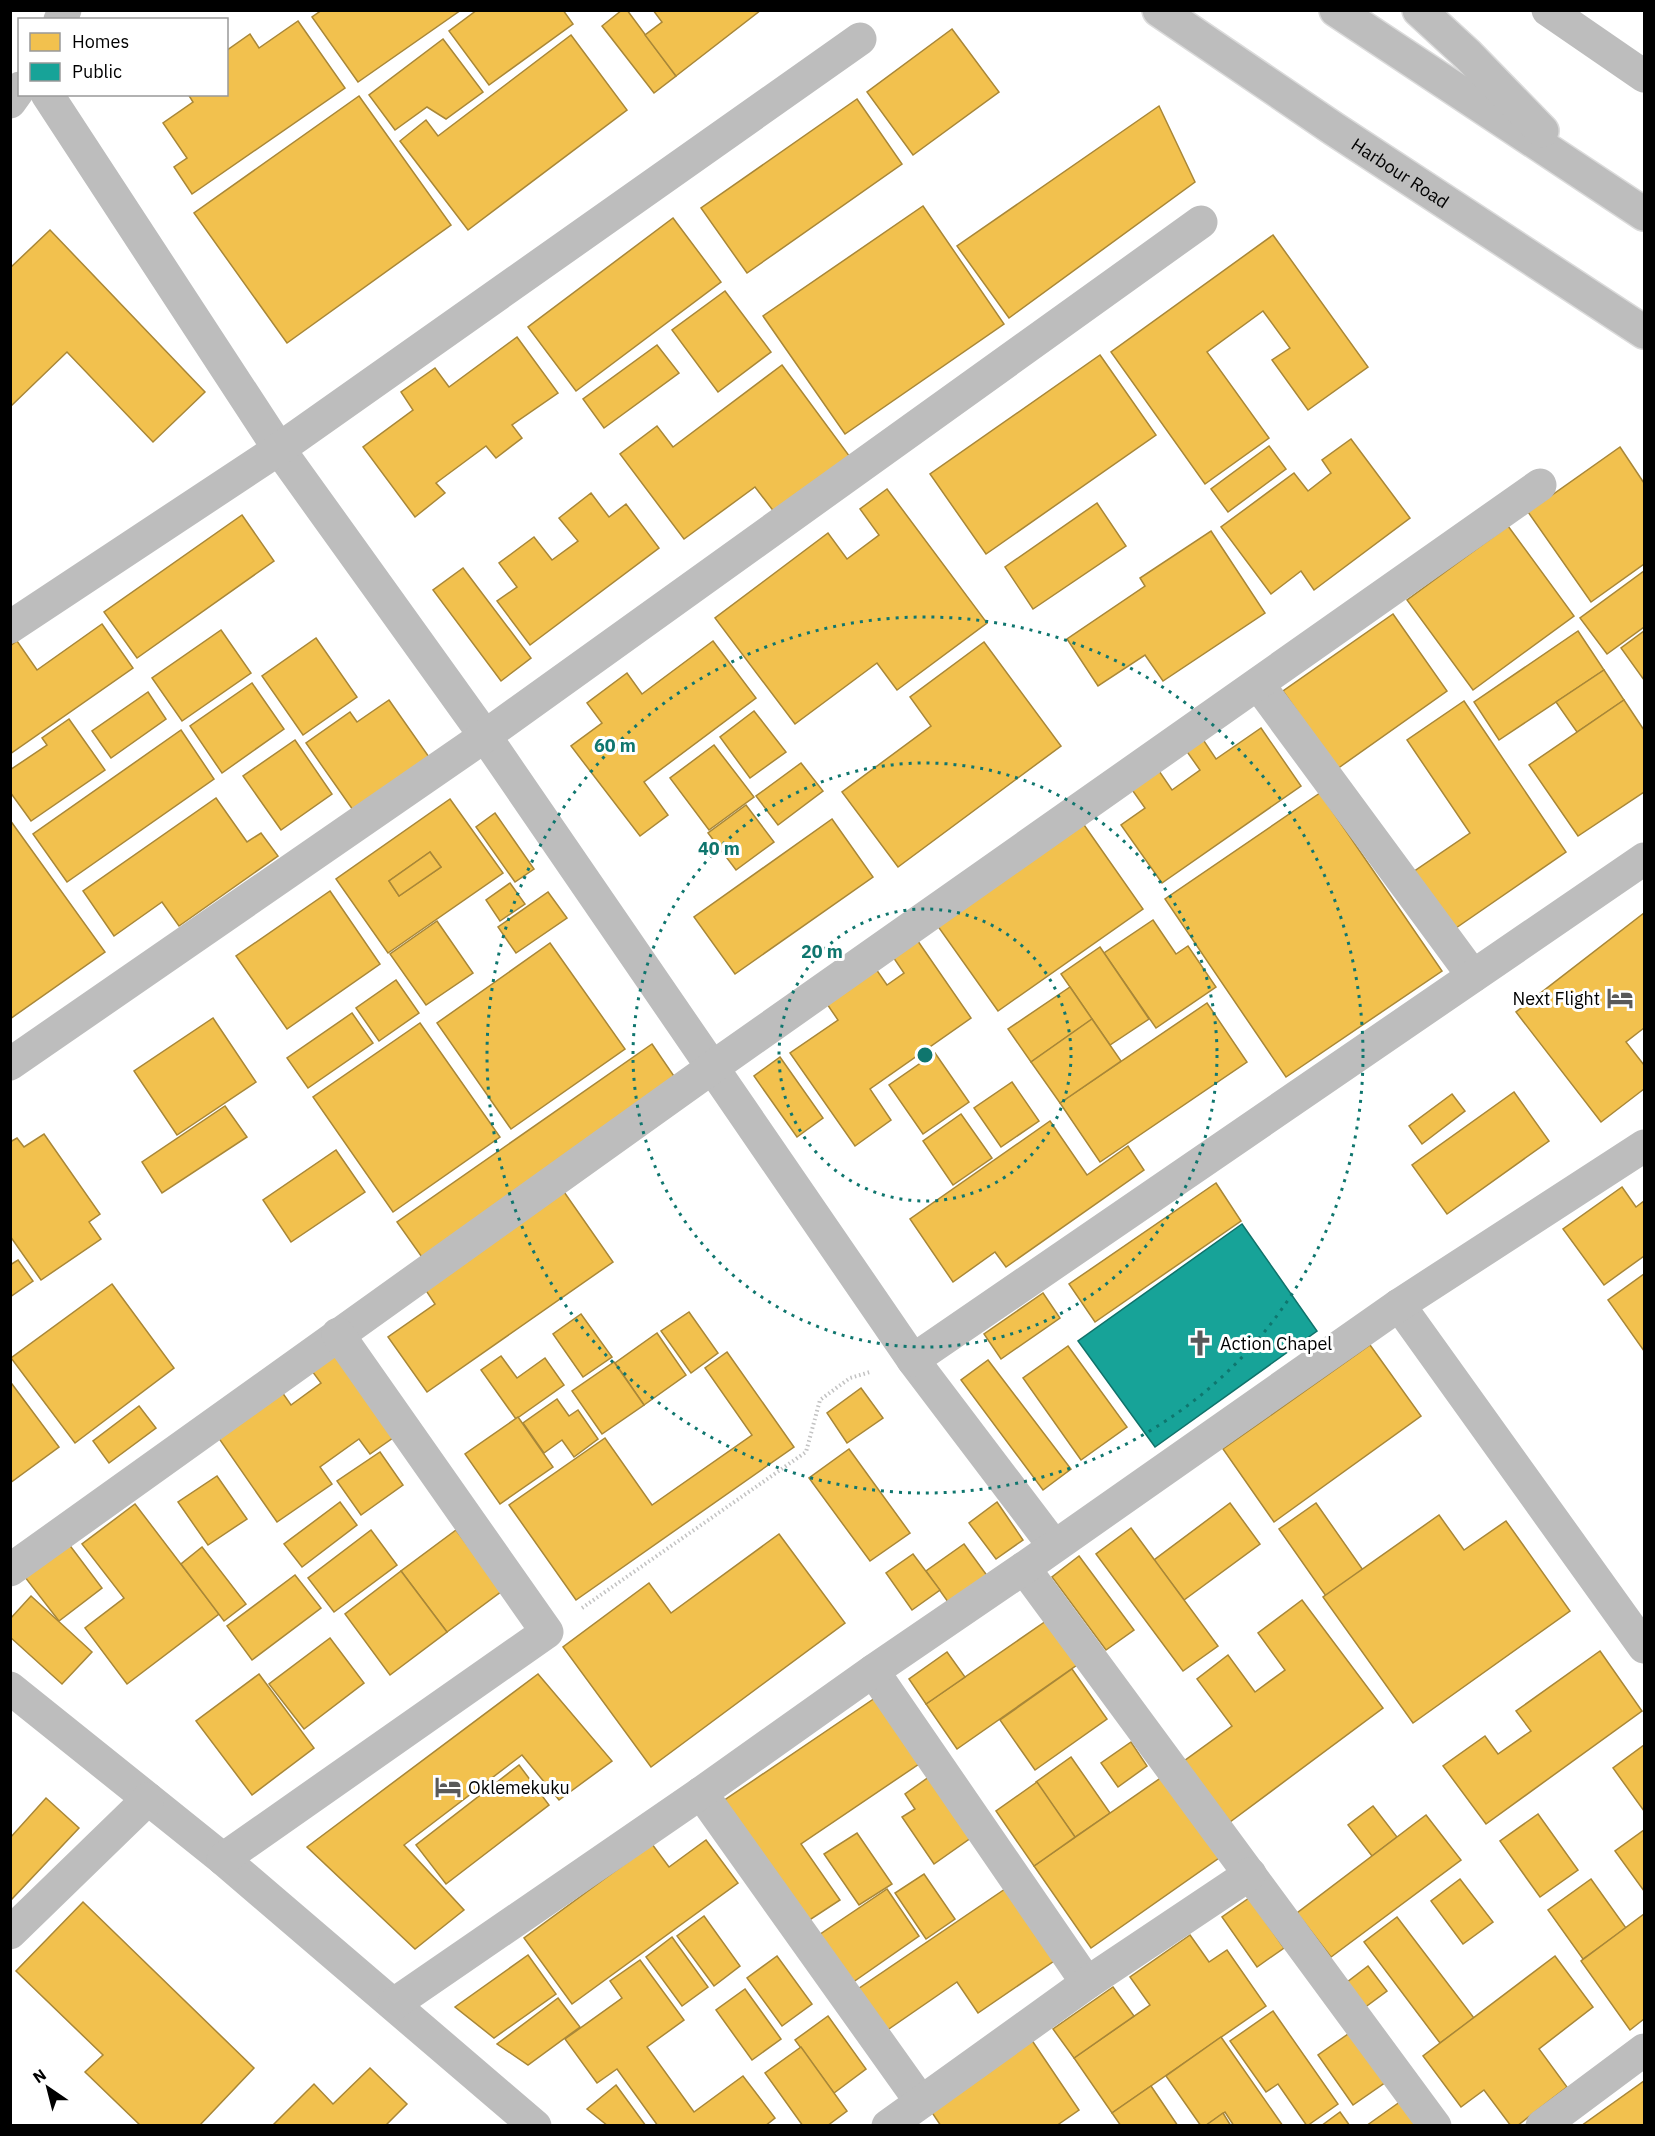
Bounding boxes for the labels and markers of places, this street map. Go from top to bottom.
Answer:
hotel icon: Next Flight [1605,983,1635,1013]
place label: Next Flight [1512,987,1600,1010]
centre of rings [915,1045,935,1065]
church icon: Action Chapel [1185,1328,1215,1358]
place label: Action Chapel [1220,1332,1332,1355]
hotel icon: Oklemekuku [433,1772,463,1802]
place label: Oklemekuku [468,1776,570,1799]

